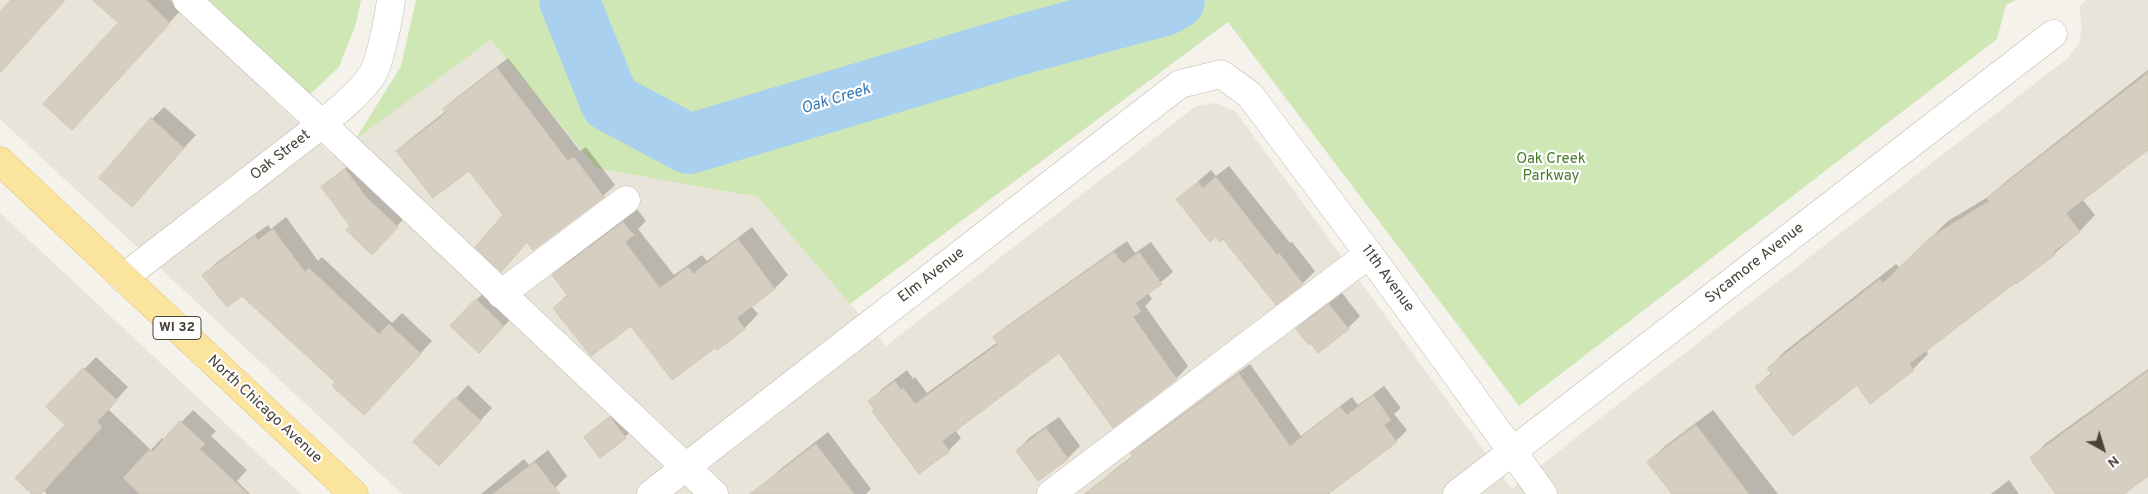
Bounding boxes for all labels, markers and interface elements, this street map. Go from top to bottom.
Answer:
water label: Oak Creek [799,80,873,120]
street label: Oak Street [247,127,315,185]
park label: Oak Creek Parkway [1516,151,1586,186]
street label: Sycamore Avenue [1702,220,1808,308]
street label: 11th Avenue [1357,242,1417,316]
street label: Elm Avenue [895,245,969,307]
road number: WI 32 [153,316,201,339]
street label: North Chicago Avenue [203,352,325,468]
north arrow [2078,424,2128,474]
text: N [2103,451,2122,471]

